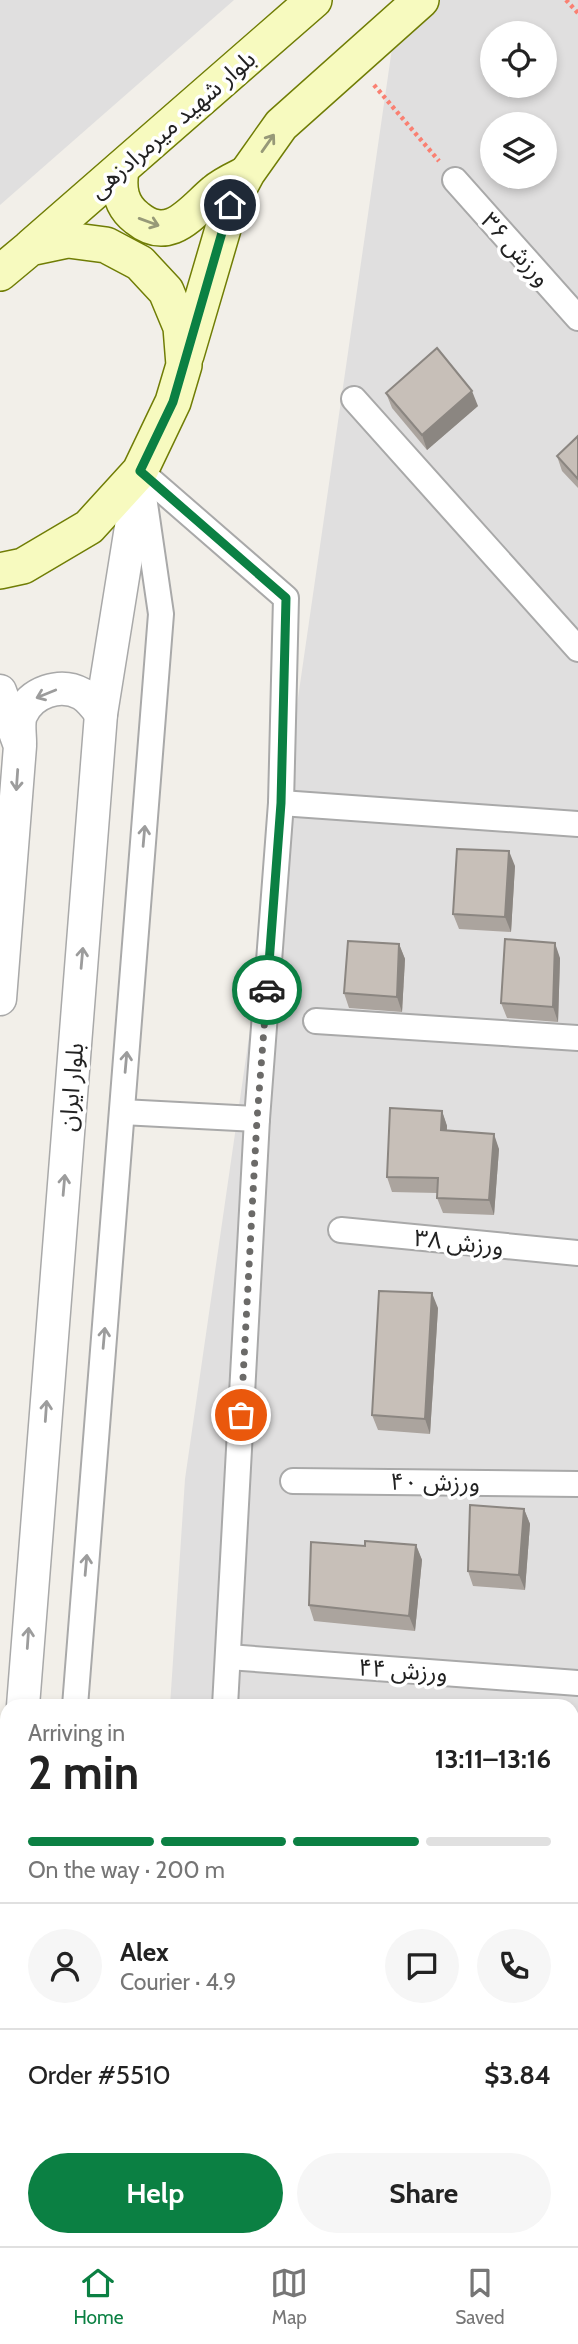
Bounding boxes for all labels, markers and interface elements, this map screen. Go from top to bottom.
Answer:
map controls [480,21,557,189]
button: locate [480,21,557,98]
street label: بلوار شهید میرمرادزهی [83,44,261,204]
button: layers [480,112,557,189]
one-way arrow [261,134,275,153]
pin [200,175,260,235]
icon: home [211,186,249,224]
street label: ورزش ۳۶ [475,206,557,292]
one-way arrow [137,217,159,229]
one-way arrow [36,688,57,701]
one-way arrow [10,768,23,791]
one-way arrow [138,825,151,848]
one-way arrow [76,947,89,970]
courier [232,955,302,1025]
icon: car [248,971,286,1009]
street label: بلوار ایران [53,1041,89,1133]
one-way arrow [120,1052,133,1074]
one-way arrow [58,1174,71,1196]
street label: ورزش ۳۸ [413,1223,505,1261]
one-way arrow [98,1327,111,1350]
pin [211,1385,271,1445]
icon: bag [222,1396,260,1434]
one-way arrow [40,1401,53,1423]
street label: ورزش ۴۰ [390,1467,480,1497]
one-way arrow [80,1554,93,1577]
one-way arrow [22,1627,35,1650]
street label: ورزش ۴۴ [357,1652,449,1688]
text: Arriving in [28,1719,125,1747]
text: 13:11–13:16 [435,1743,551,1775]
text: 2 min [28,1745,139,1801]
text: On the way · 200 m [28,1856,225,1884]
button: person [28,1929,102,2003]
button: chat [385,1929,459,2003]
button: phone [477,1929,551,2003]
text: Alex [120,1936,169,1968]
text: Courier · 4.9 [120,1968,236,1996]
text: Order #5510 [28,2059,171,2091]
text: $3.84 [484,2059,551,2091]
button: Help [28,2153,283,2233]
button: Share [297,2153,551,2233]
tab: Home [73,2264,123,2329]
tab: Map [270,2264,308,2329]
tab: Saved [455,2264,505,2329]

